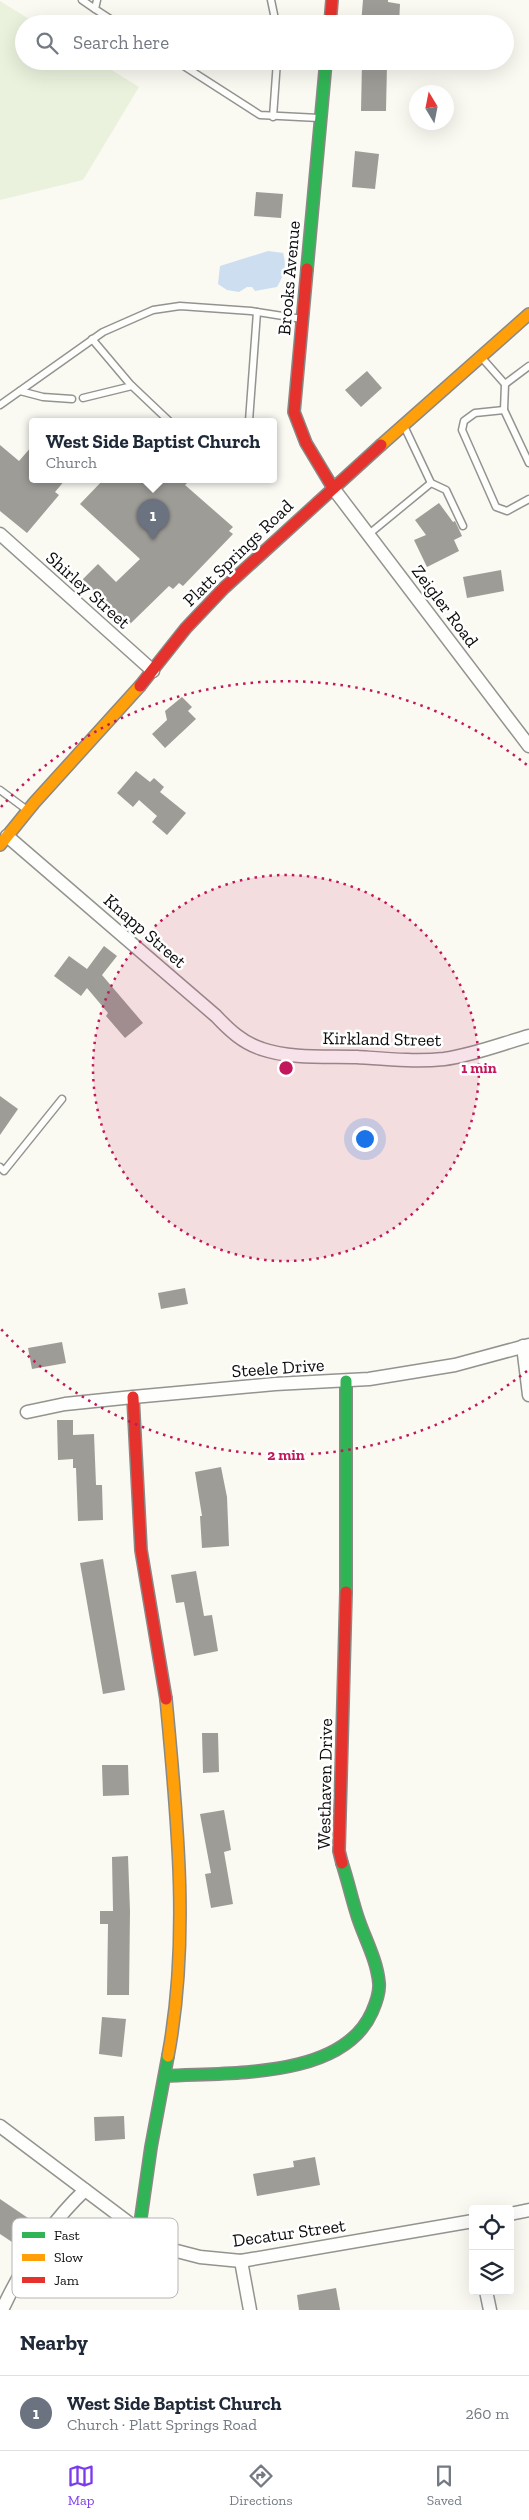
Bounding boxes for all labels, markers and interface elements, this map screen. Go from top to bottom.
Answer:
search box [15,15,514,70]
icon: search [33,29,61,57]
text: Search here [73,31,169,54]
north arrow [409,85,454,130]
street label: Brooks Avenue [273,220,305,336]
popup [29,418,277,483]
text: West Side Baptist Church [46,430,260,453]
text: Church [46,453,97,472]
street label: Platt Springs Road [178,495,298,611]
pin: 1 [137,499,169,540]
street label: Shirley Street [41,547,135,634]
street label: Zeigler Road [407,561,483,651]
street label: Knapp Street [99,889,191,973]
street label: Kirkland Street [323,1027,442,1051]
centre of rings [277,1059,295,1077]
text: 1 min [461,1059,497,1077]
your location [352,1126,378,1152]
street label: Steele Drive [231,1354,325,1382]
text: 2 min [267,1446,305,1464]
street label: Westhaven Drive [313,1718,337,1850]
map controls [469,2205,514,2295]
button: locate [469,2205,514,2250]
street label: Decatur Street [231,2214,347,2252]
legend [12,2218,178,2298]
text: Fast [54,2227,81,2244]
text: Slow [54,2249,83,2266]
button: layers [469,2250,514,2295]
text: Jam [54,2272,79,2289]
text: Nearby [20,2330,88,2355]
text: West Side Baptist Church [67,2392,282,2415]
text: 1 [33,2404,39,2423]
text: 260 m [466,2404,509,2423]
text: Church · Platt Springs Road [67,2415,257,2434]
tab: Map [67,2462,95,2509]
tab: Directions [229,2462,293,2509]
tab: Saved [427,2462,462,2509]

